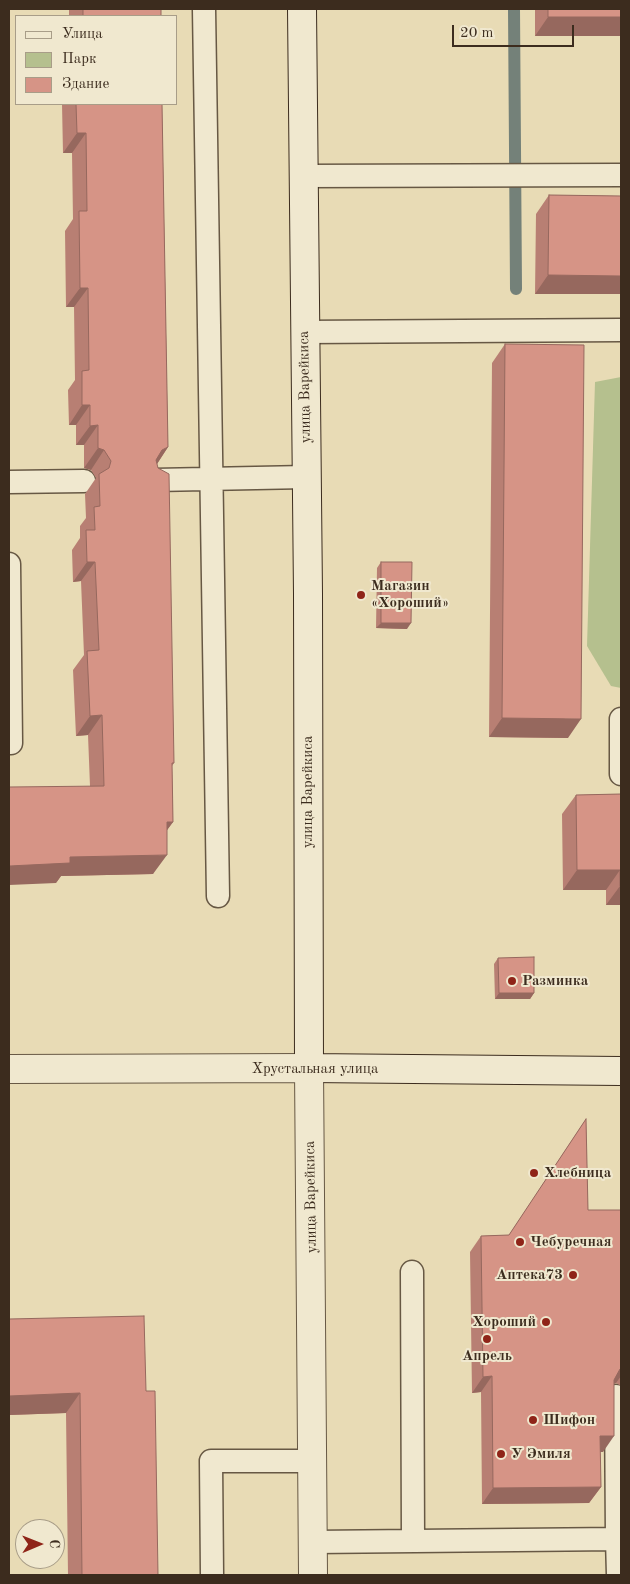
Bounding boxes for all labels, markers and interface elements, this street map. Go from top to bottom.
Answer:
legend [15,15,178,105]
scale bar [455,15,578,47]
text: 20 m [460,26,494,41]
text: Улица [62,27,103,42]
text: Парк [62,52,97,67]
text: Здание [62,77,109,92]
street label: улица Варейкиса [295,331,315,443]
place label: Магазин «Хороший» [371,577,449,612]
marker: Магазин «Хороший» [355,589,367,601]
street label: улица Варейкиса [299,736,317,848]
place label: Разминка [522,972,588,990]
marker: Разминка [506,975,518,987]
street label: Хрустальная улица [252,1060,378,1078]
street label: улица Варейкиса [301,1141,321,1253]
place label: Хлебница [544,1164,611,1182]
marker: Хлебница [528,1167,540,1179]
place label: Чебуречная [530,1233,612,1251]
marker: Чебуречная [514,1236,526,1248]
place label: Аптека73 [496,1266,563,1284]
marker: Аптека73 [567,1269,579,1281]
place label: Хороший [472,1313,536,1331]
marker: Хороший [540,1316,552,1328]
marker: Апрель [481,1333,493,1345]
place label: Апрель [462,1347,512,1365]
place label: Шифон [543,1411,595,1429]
marker: Шифон [527,1414,539,1426]
place label: У Эмиля [511,1445,571,1463]
marker: У Эмиля [495,1448,507,1460]
north arrow [15,1519,65,1569]
text: С [47,1539,61,1549]

